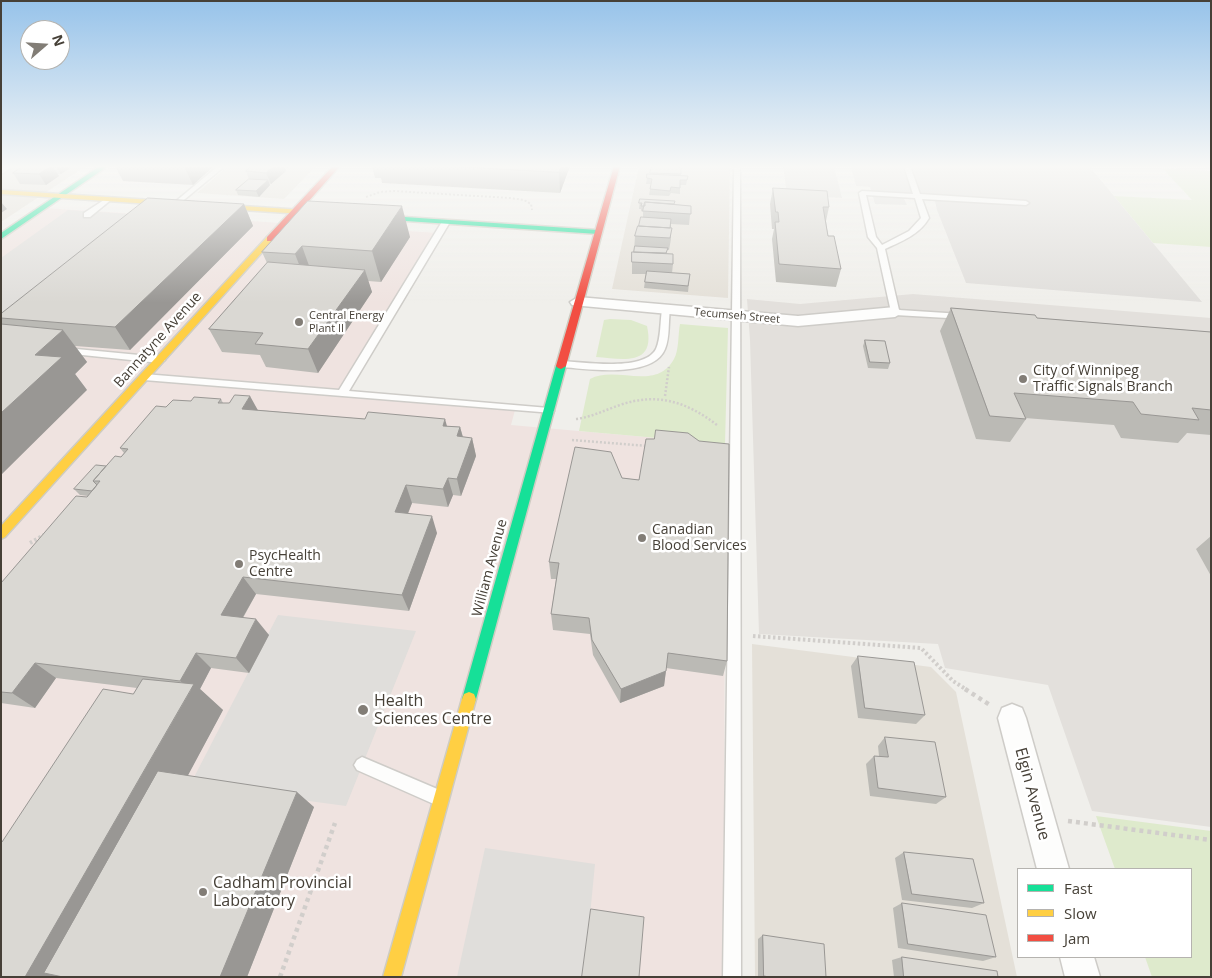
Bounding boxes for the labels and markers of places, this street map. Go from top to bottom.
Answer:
place label: Central Energy Plant II [309,309,384,335]
marker: Central Energy Plant II [293,316,305,328]
place label: City of Winnipeg Traffic Signals Branch [1033,363,1173,396]
marker: City of Winnipeg Traffic Signals Branch [1017,373,1029,385]
place label: Canadian Blood Services [652,522,747,554]
marker: Canadian Blood Services [636,532,648,544]
place label: PsycHealth Centre [249,548,321,580]
marker: PsycHealth Centre [233,558,245,570]
place label: Health Sciences Centre [374,691,492,729]
marker: Health Sciences Centre [356,703,370,717]
place label: Cadham Provincial Laboratory [213,873,352,911]
marker: Cadham Provincial Laboratory [197,886,209,898]

